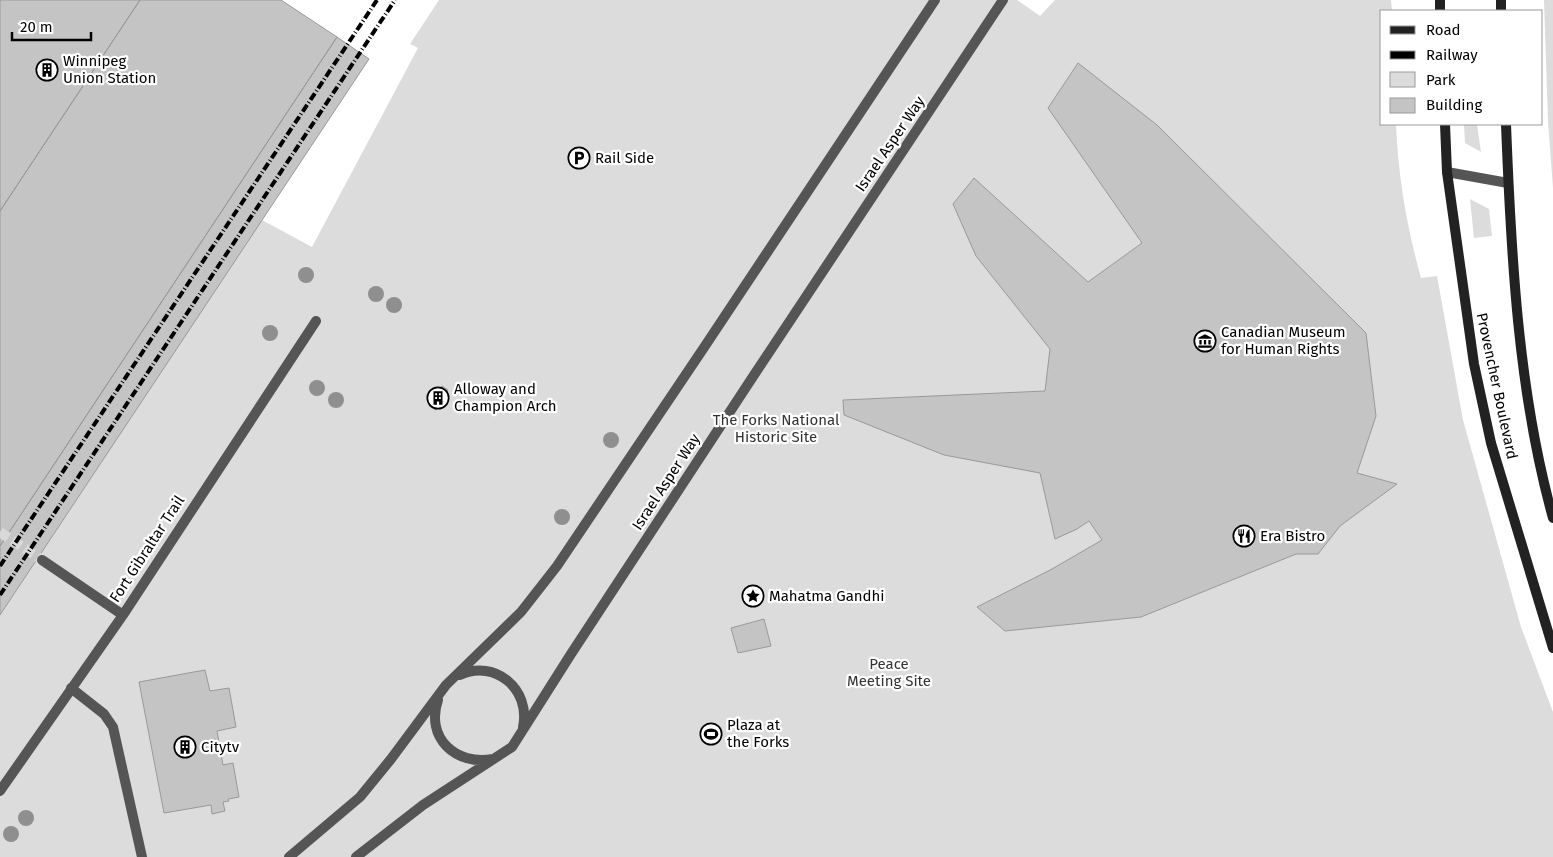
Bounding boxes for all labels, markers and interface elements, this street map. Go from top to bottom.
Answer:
scale bar [12,10,91,42]
legend [1380,10,1543,125]
text: 20 m [20,18,53,36]
text: Road [1426,21,1461,39]
text: Railway [1426,46,1478,64]
place label: Winnipeg Union Station [63,52,156,87]
building icon: Winnipeg Union Station [35,58,59,82]
text: Park [1426,71,1456,89]
street label: Israel Asper Way [851,92,929,195]
text: Building [1426,96,1482,114]
parking icon: Rail Side [567,146,591,170]
place label: Rail Side [595,149,654,167]
street label: Provencher Boulevard [1473,311,1521,461]
place label: Canadian Museum for Human Rights [1221,323,1346,358]
museum icon: Canadian Museum for Human Rights [1193,329,1217,353]
place label: Alloway and Champion Arch [454,380,557,415]
building icon: Alloway and Champion Arch [426,386,450,410]
park label: The Forks National Historic Site [713,411,840,446]
street label: Israel Asper Way [628,430,704,533]
street label: Fort Gibraltar Trail [106,492,189,606]
restaurant icon: Era Bistro [1232,524,1256,548]
place label: Era Bistro [1260,527,1325,545]
place icon: Mahatma Gandhi [741,584,765,608]
place label: Mahatma Gandhi [769,587,885,605]
park label: Peace Meeting Site [847,655,931,690]
place label: Plaza at the Forks [727,716,789,751]
sports icon: Plaza at the Forks [699,722,723,746]
building icon: Citytv [173,735,197,759]
place label: Citytv [201,738,240,756]

